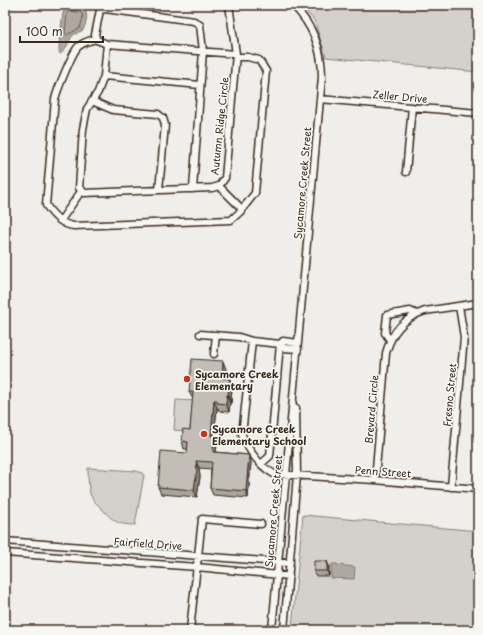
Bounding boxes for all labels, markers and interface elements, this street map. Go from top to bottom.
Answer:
scale bar [20,18,103,44]
text: 100 m [26,22,63,40]
street label: Autumn Ridge Circle [206,76,232,176]
street label: Zeller Drive [372,86,428,106]
street label: Sycamore Creek Street [290,126,314,240]
street label: Fresno Street [439,362,459,427]
place label: Sycamore Creek Elementary [195,366,279,393]
marker: Sycamore Creek Elementary [182,374,192,384]
street label: Brevard Circle [361,374,382,444]
place label: Sycamore Creek Elementary School [212,421,306,448]
marker: Sycamore Creek Elementary School [199,429,209,439]
street label: Sycamore Creek Street [261,454,285,568]
street label: Penn Street [354,462,412,480]
street label: Fairfield Drive [113,533,183,553]

